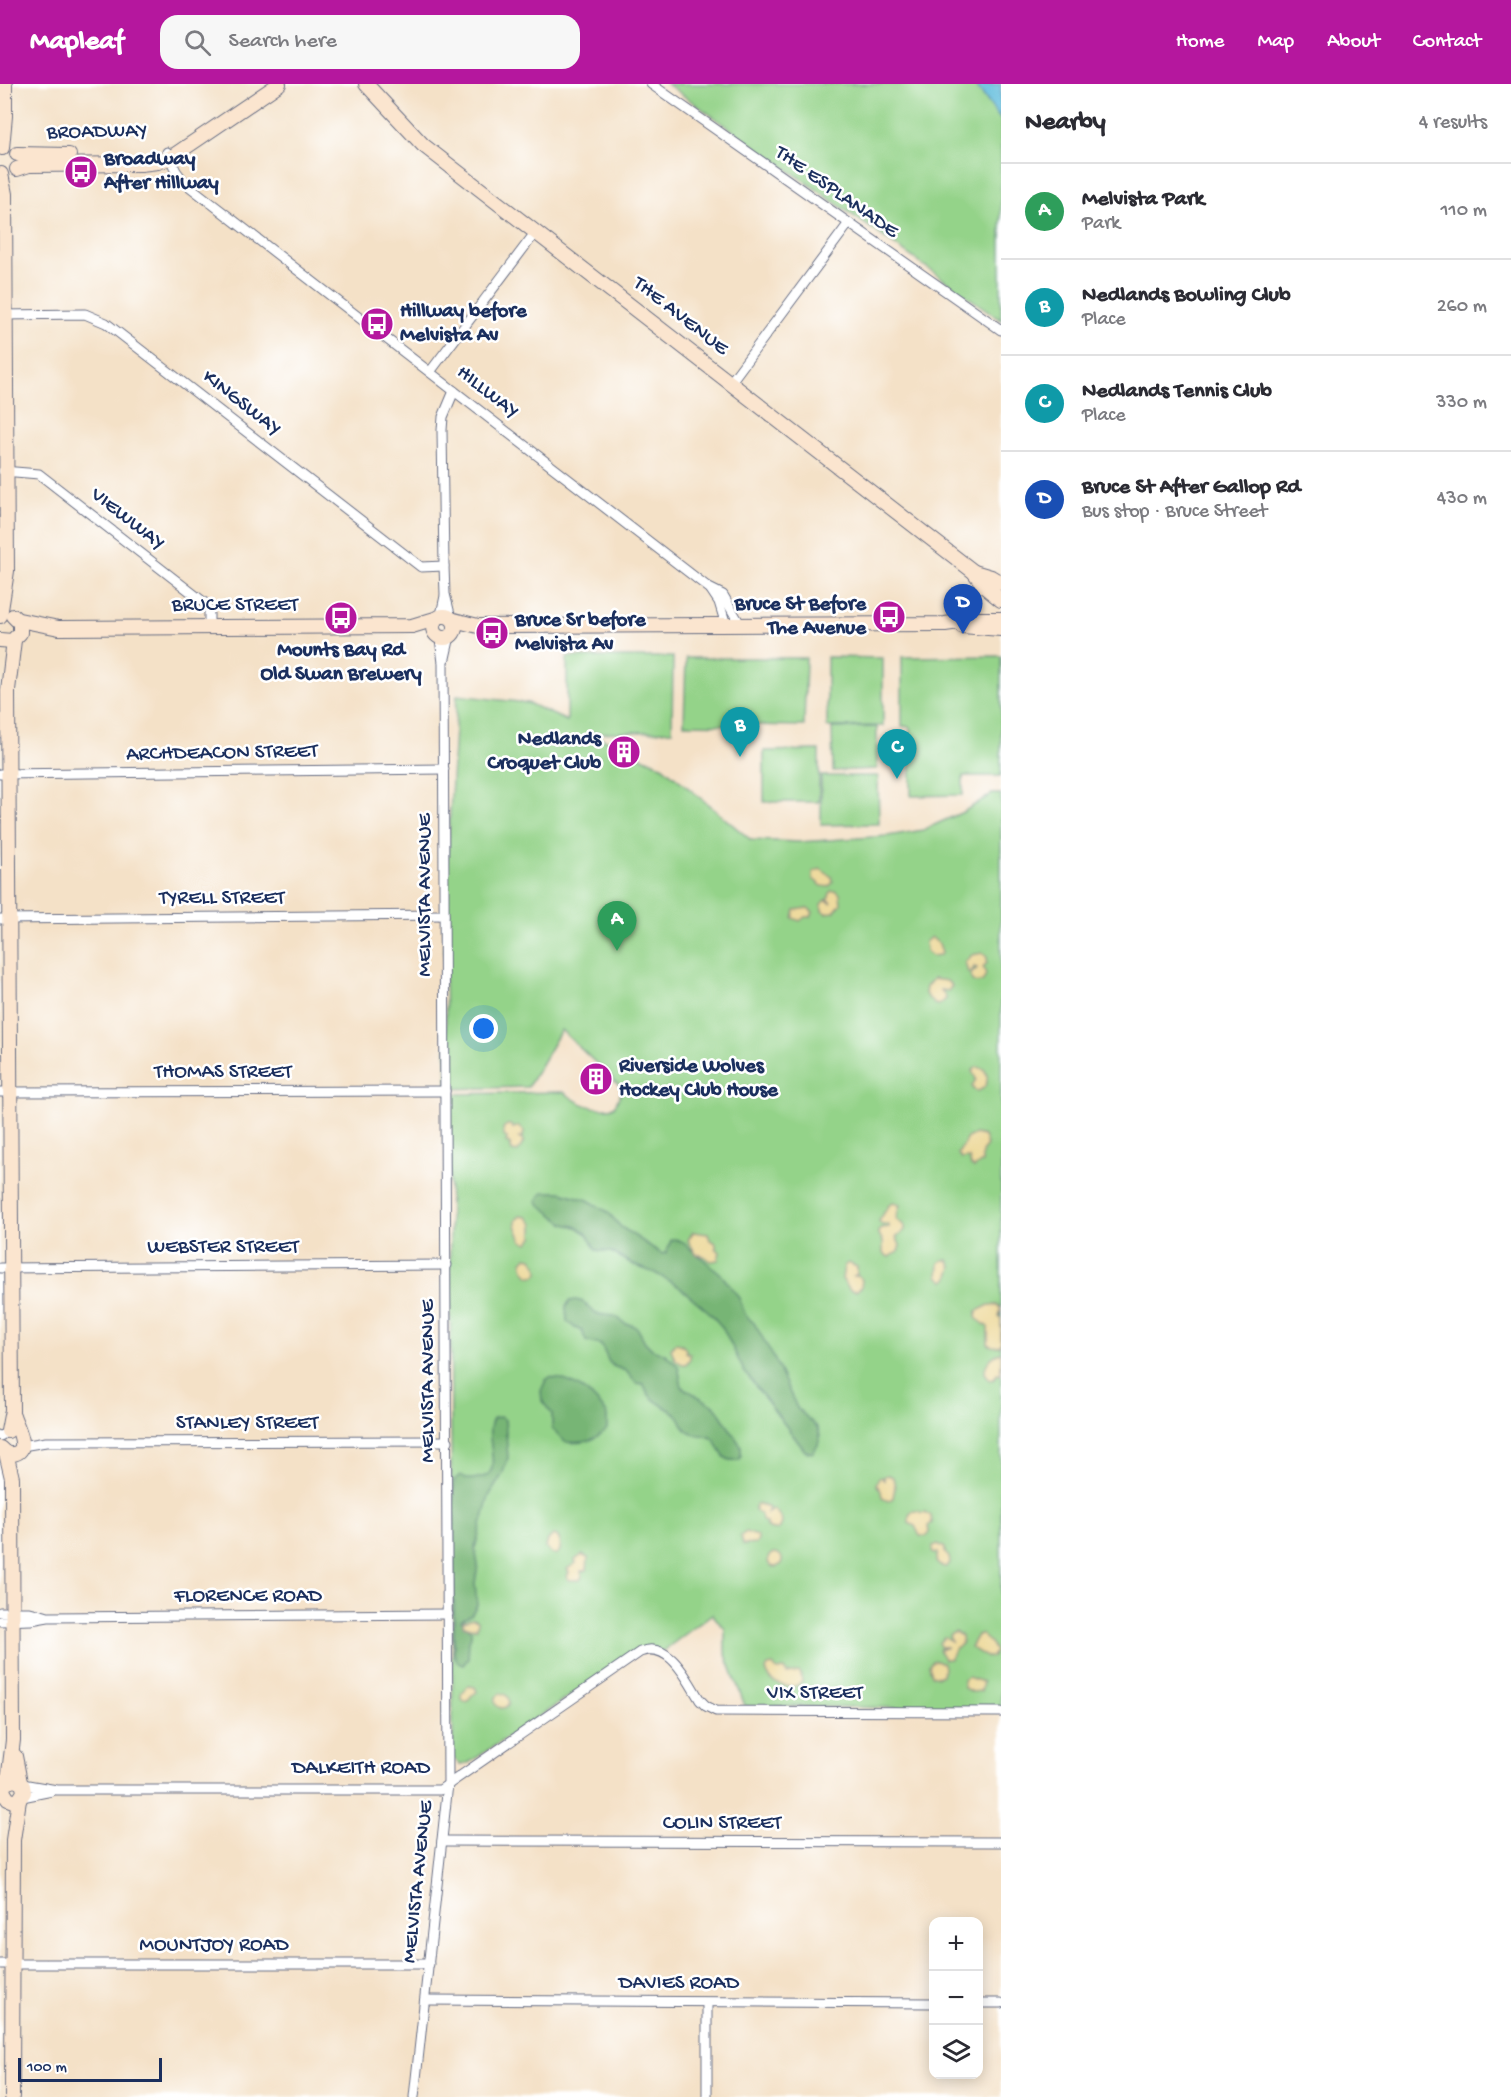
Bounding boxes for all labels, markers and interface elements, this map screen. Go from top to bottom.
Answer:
search box [160,15,580,69]
text: Mapleaf [30,26,124,59]
icon: search [181,26,214,59]
text: Search here [229,29,337,55]
text: Home [1176,30,1224,55]
text: Map [1257,30,1294,55]
text: About [1327,30,1380,55]
text: Contact [1413,30,1481,55]
text: Nearby [1025,108,1106,139]
text: 4 results [1419,112,1487,135]
street label: BROADWAY [46,120,147,146]
street label: THE ESPLANADE [768,140,904,245]
place label: Broadway After Hillway [103,148,219,197]
bus stop icon: Broadway After Hillway [63,154,99,190]
text: Melvista Park [1082,187,1204,213]
text: A [1039,200,1050,223]
text: 110 m [1441,200,1487,223]
text: Park [1082,213,1120,236]
street label: THE AVENUE [627,271,733,363]
text: Nedlands Bowling Club [1082,283,1291,309]
text: B [1039,296,1050,319]
text: 260 m [1437,296,1487,319]
place label: Hillway before Melvista Av [400,300,528,349]
bus stop icon: Hillway before Melvista Av [359,306,395,342]
text: Place [1082,309,1126,332]
street label: HILLWAY [451,361,523,425]
street label: KINGSWAY [197,365,285,443]
text: Nedlands Tennis Club [1082,379,1272,405]
text: C [1039,392,1050,415]
text: 330 m [1436,392,1487,415]
text: Place [1082,405,1126,428]
text: Bruce St After Gallop Rd [1082,475,1301,501]
street label: VIEWWAY [84,483,169,557]
text: D [1038,488,1051,511]
text: 430 m [1437,488,1487,511]
text: Bus stop · Bruce Street [1082,501,1267,524]
pin: D [944,584,982,634]
place label: Bruce St Before The Avenue [734,593,867,642]
street label: BRUCE STREET [171,594,299,619]
bus stop icon: Bruce St Before The Avenue [871,599,907,635]
bus stop icon: Mounts Bay Rd Old Swan Brewery [323,600,359,636]
place label: Bruce Sr before Melvista Av [514,609,647,658]
bus stop icon: Bruce Sr before Melvista Av [474,615,510,651]
place label: Mounts Bay Rd Old Swan Brewery [260,639,422,688]
pin: B [720,708,760,757]
place label: Nedlands Croquet Club [487,728,602,777]
pin: C [878,730,916,779]
building icon: Nedlands Croquet Club [606,734,642,770]
street label: ARCHDEACON STREET [126,740,319,768]
street label: MELVISTA AVENUE [414,812,439,977]
street label: TYRELL STREET [158,887,286,912]
pin: A [598,902,636,951]
your location [469,1014,498,1043]
place label: Riverside Wolves Hockey Club House [618,1055,779,1104]
street label: THOMAS STREET [153,1061,293,1086]
building icon: Riverside Wolves Hockey Club House [578,1061,614,1097]
street label: WEBSTER STREET [147,1236,300,1261]
street label: MELVISTA AVENUE [417,1298,442,1463]
street label: STANLEY STREET [176,1412,319,1437]
street label: FLORENCE ROAD [173,1585,322,1610]
street label: VIX STREET [766,1682,864,1707]
street label: DALKEITH ROAD [290,1757,430,1782]
street label: MELVISTA AVENUE [398,1799,440,1965]
street label: COLIN STREET [663,1812,782,1837]
map controls [929,1917,983,2079]
button: + [929,1917,983,1971]
street label: MOUNTJOY ROAD [139,1934,289,1959]
button: − [929,1971,983,2025]
street label: DAVIES ROAD [617,1972,739,1997]
button: layers [929,2025,983,2079]
scale bar [18,2055,162,2082]
text: 100 m [27,2059,67,2078]

